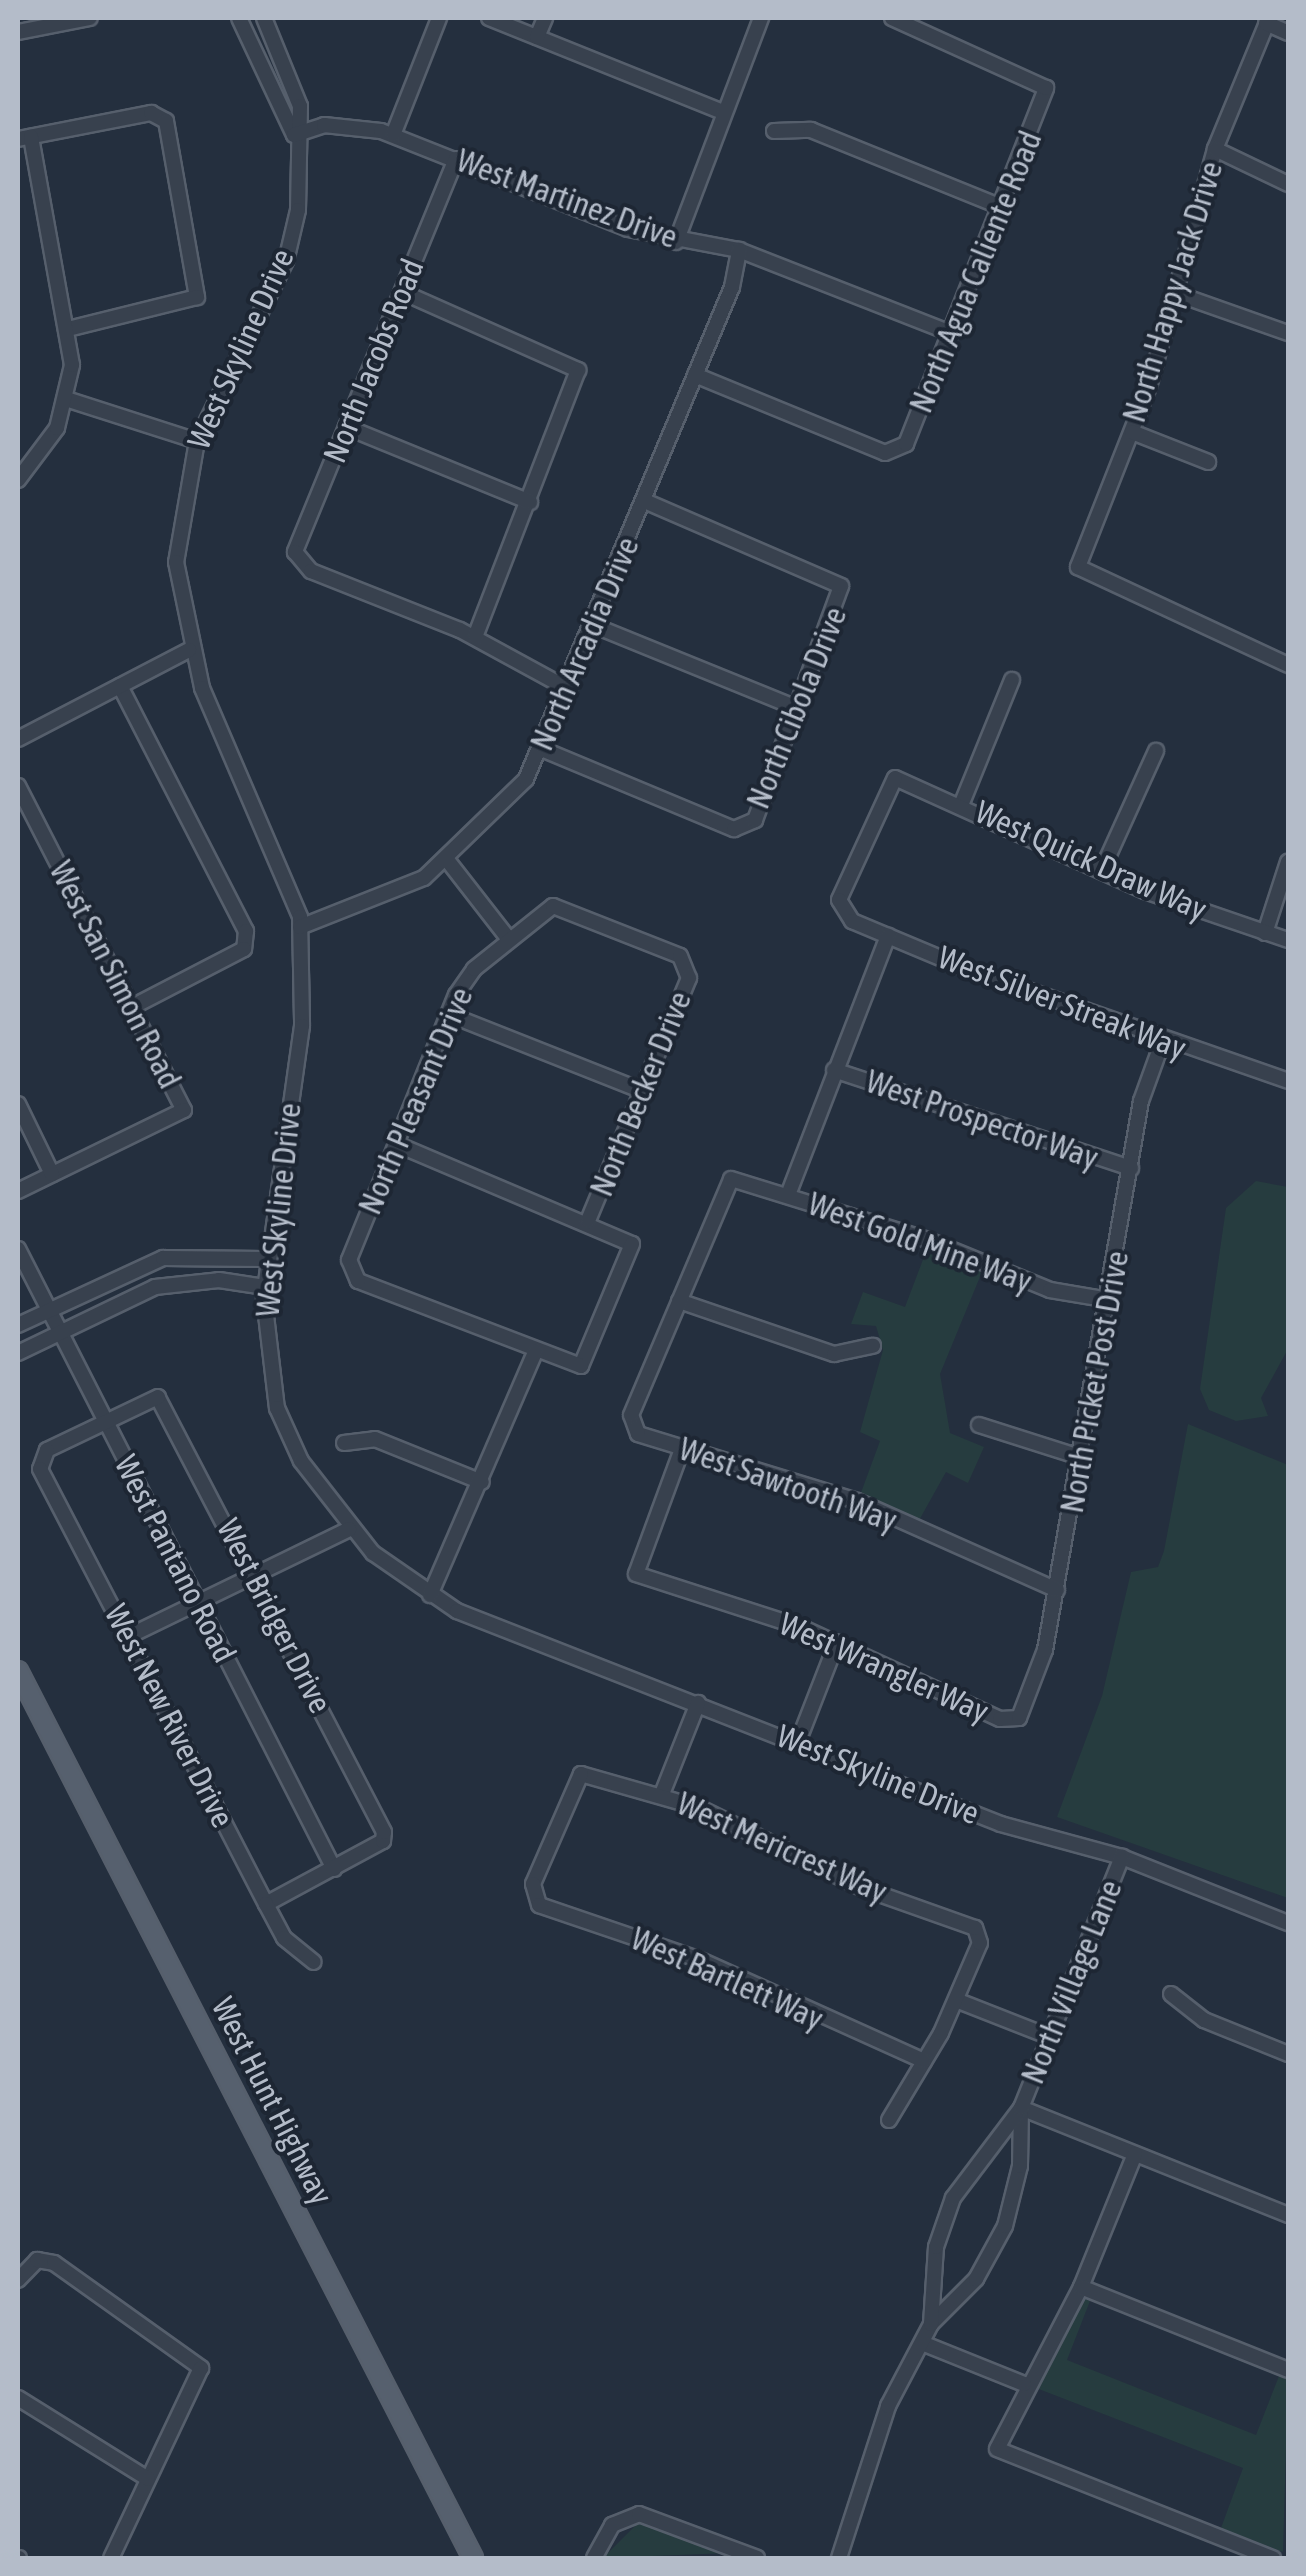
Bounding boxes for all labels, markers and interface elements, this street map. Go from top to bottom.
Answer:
street label: North Agua Caliente Road [902,126,1050,418]
street label: West Martinez Drive [452,141,682,257]
street label: North Happy Jack Drive [1115,157,1231,427]
street label: West Skyline Drive [180,243,302,455]
street label: North Jacobs Road [316,254,432,468]
street label: North Arcadia Drive [523,532,647,756]
street label: North Cibola Drive [739,602,855,814]
street label: West Quick Draw Way [970,793,1212,929]
street label: West San Simon Road [41,855,189,1095]
street label: West Silver Streak Way [933,938,1191,1068]
street label: North Pleasant Drive [351,982,481,1220]
street label: North Becker Drive [582,986,700,1202]
street label: West Prospector Way [861,1062,1103,1178]
street label: West Skyline Drive [249,1101,309,1319]
street label: West Gold Mine Way [803,1185,1037,1301]
street label: North Picket Post Drive [1053,1248,1137,1516]
street label: West Sawtooth Way [674,1430,902,1540]
street label: West Pantano Road [106,1449,244,1669]
street label: West Bridger Drive [209,1513,339,1719]
street label: West New River Drive [96,1598,242,1834]
street label: West Wrangler Way [774,1605,994,1731]
street label: West Skyline Drive [771,1717,985,1833]
street label: West Mericrest Way [671,1785,893,1911]
street label: North Village Lane [1014,1874,1130,2090]
street label: West Bartlett Way [625,1920,829,2038]
street label: West Hunt Highway [203,1991,341,2211]

